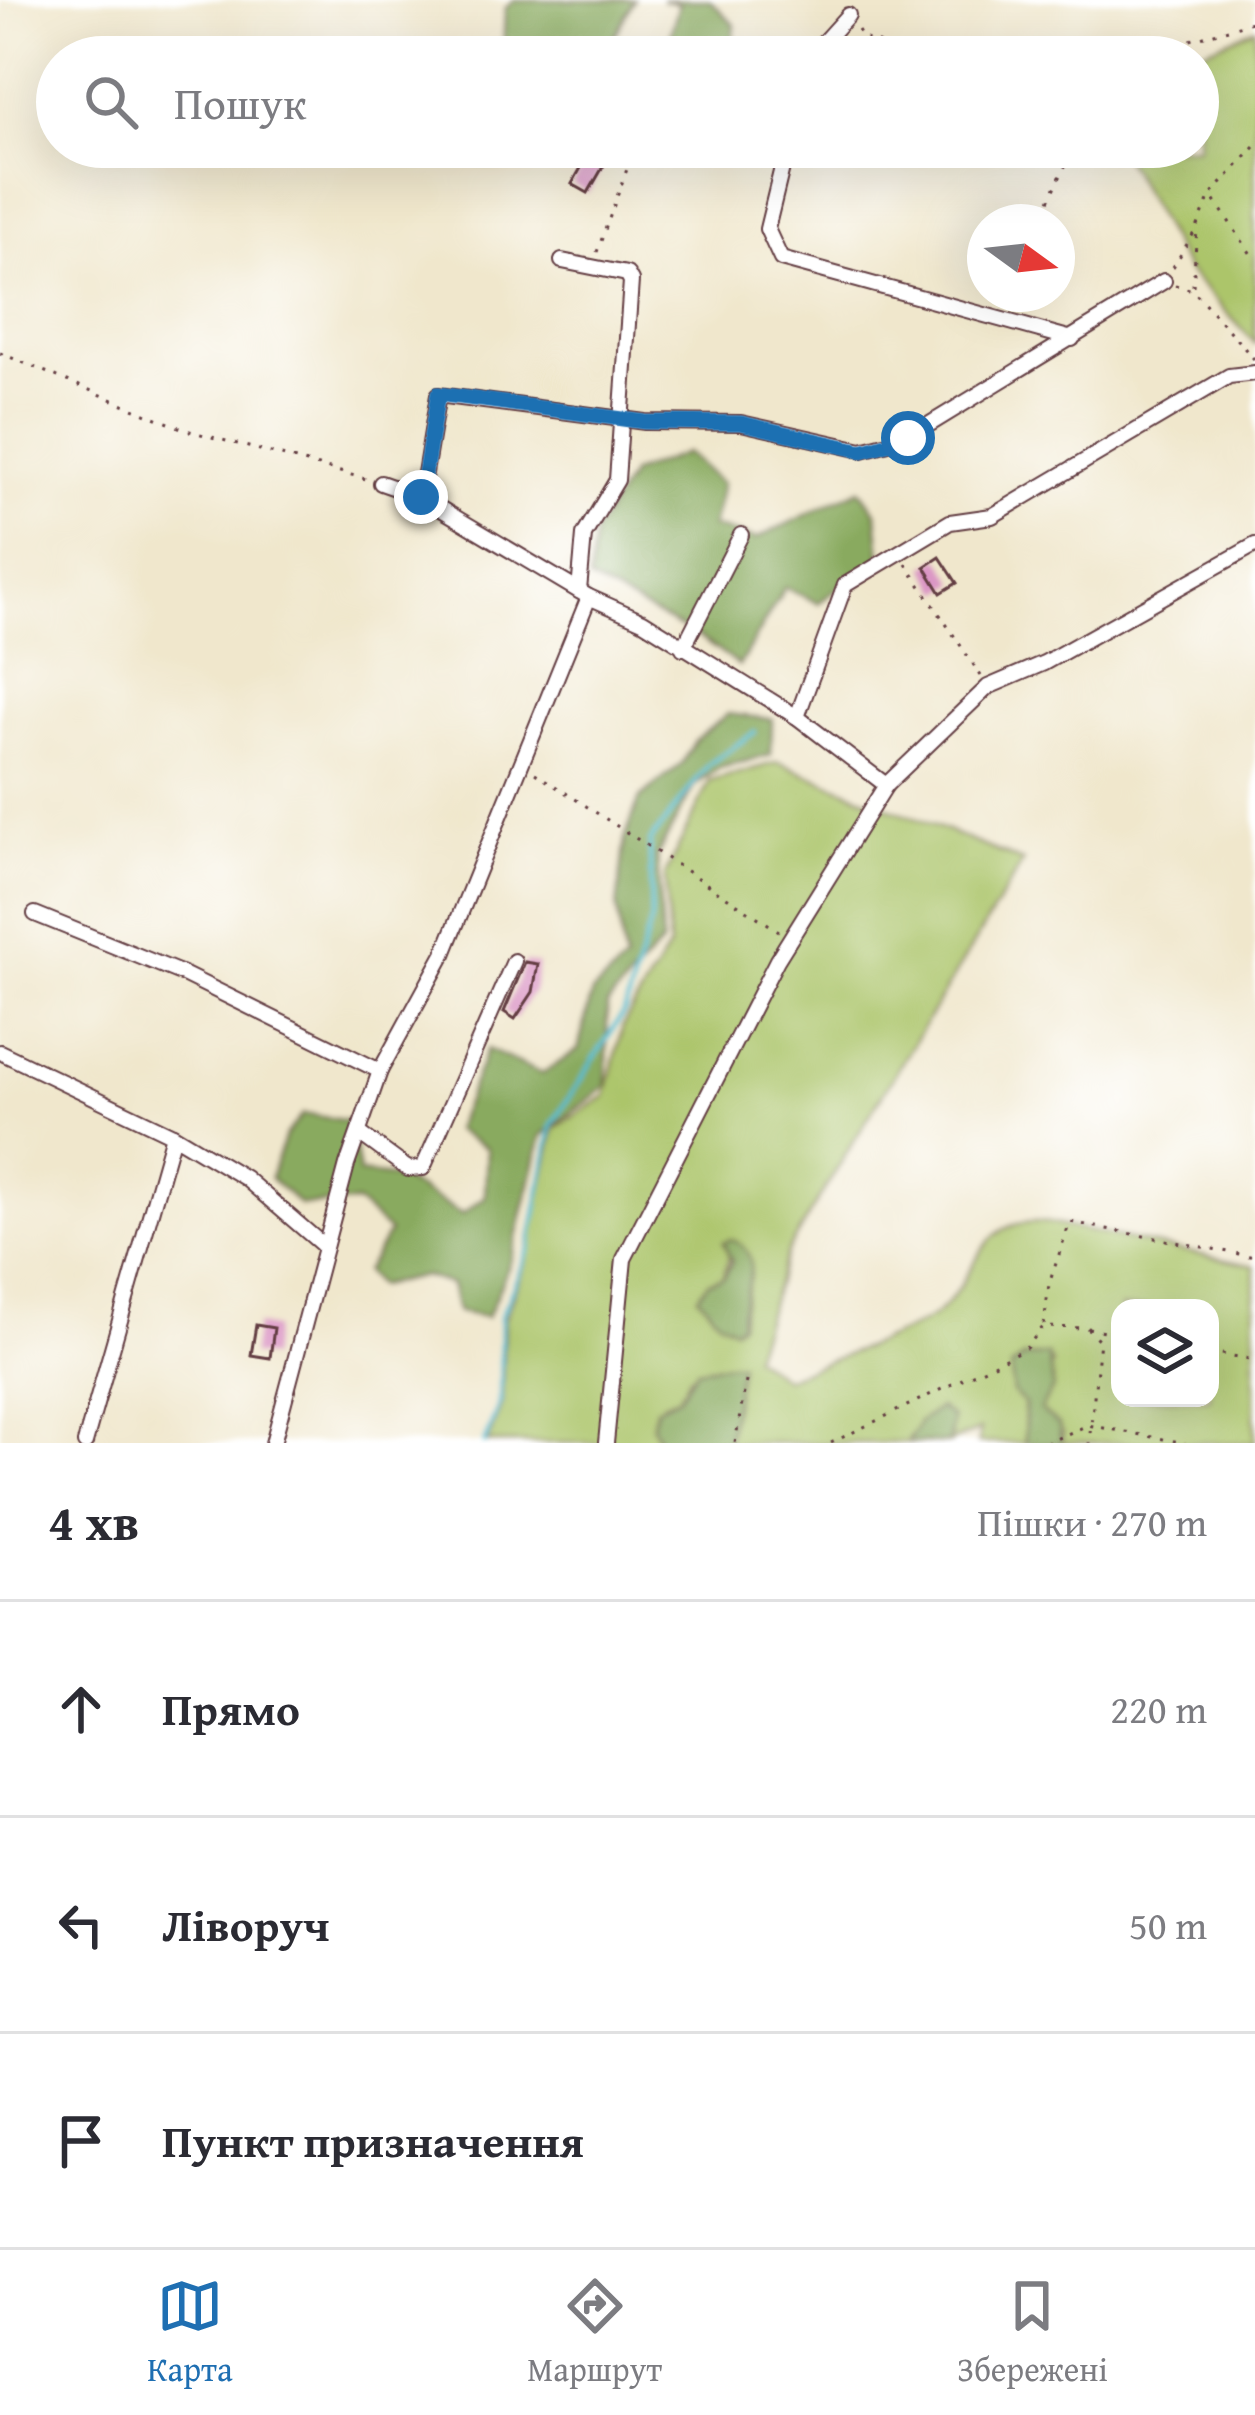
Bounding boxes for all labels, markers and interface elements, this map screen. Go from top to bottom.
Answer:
search box [36,36,1219,168]
icon: search [78,69,144,135]
text: Пошук [174,70,307,135]
north arrow [967,204,1075,312]
route start [881,411,935,465]
route end [394,470,448,524]
map controls [1111,1299,1219,1407]
button: layers [1111,1299,1219,1407]
text: 4 хв [48,1484,139,1559]
text: Пішки · 270 m [977,1493,1207,1550]
icon: ahead [48,1676,114,1742]
text: Прямо [162,1676,300,1741]
text: 220 m [1110,1680,1207,1737]
icon: left [48,1892,114,1958]
text: Ліворуч [162,1892,330,1957]
text: 50 m [1129,1896,1207,1953]
icon: arrive [48,2108,114,2174]
text: Пункт призначення [162,2108,584,2173]
tab: Карта [147,2273,233,2393]
tab: Маршрут [527,2273,662,2393]
tab: Збережені [957,2273,1108,2393]

